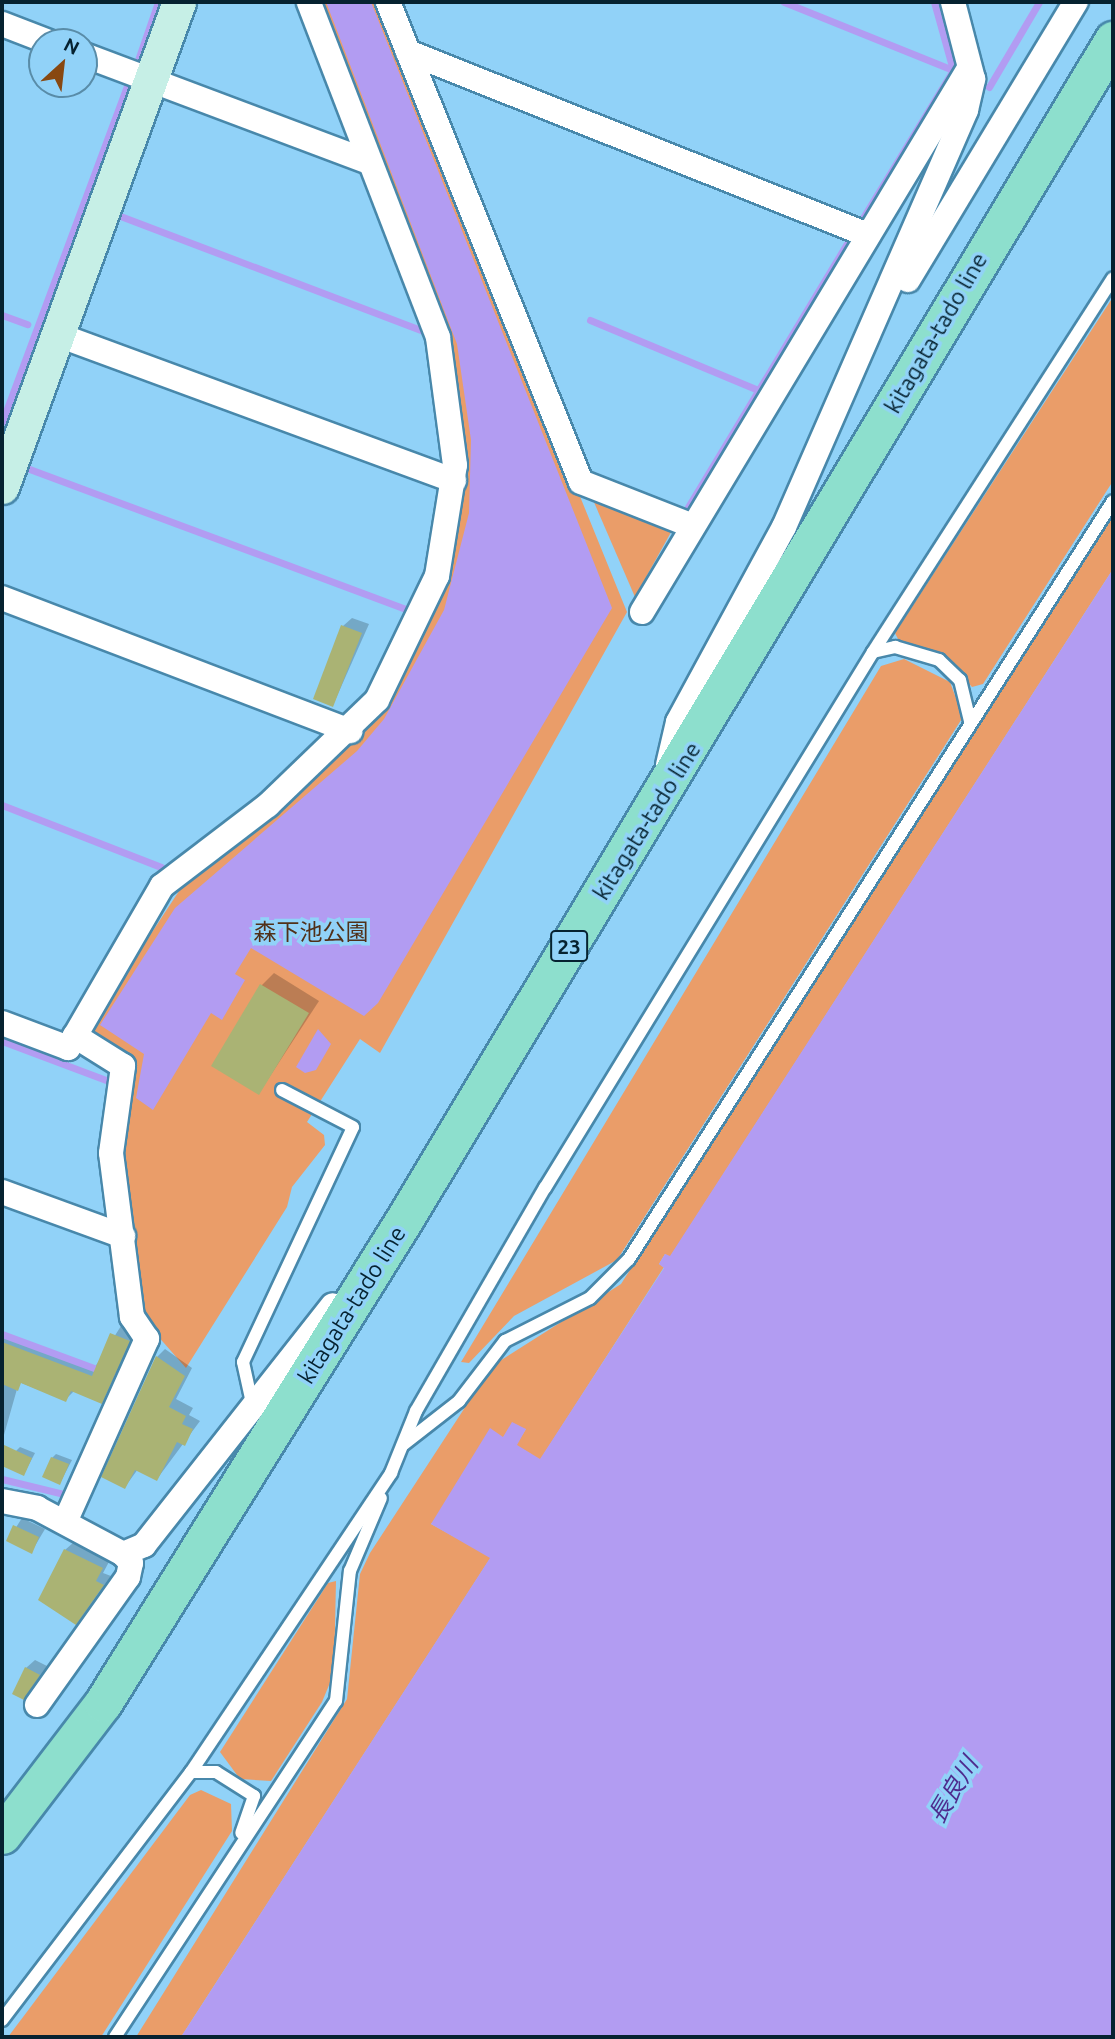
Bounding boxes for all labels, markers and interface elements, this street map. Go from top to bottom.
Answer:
north arrow [28,28,98,98]
text: N [60,33,83,59]
street label: kitagata-tado line [879,248,993,418]
street label: kitagata-tado line [587,737,707,905]
park label: 森下池公園 [254,918,368,946]
road number: 23 [550,928,588,964]
street label: kitagata-tado line [292,1221,412,1389]
water label: 長良川 [922,1752,984,1828]

